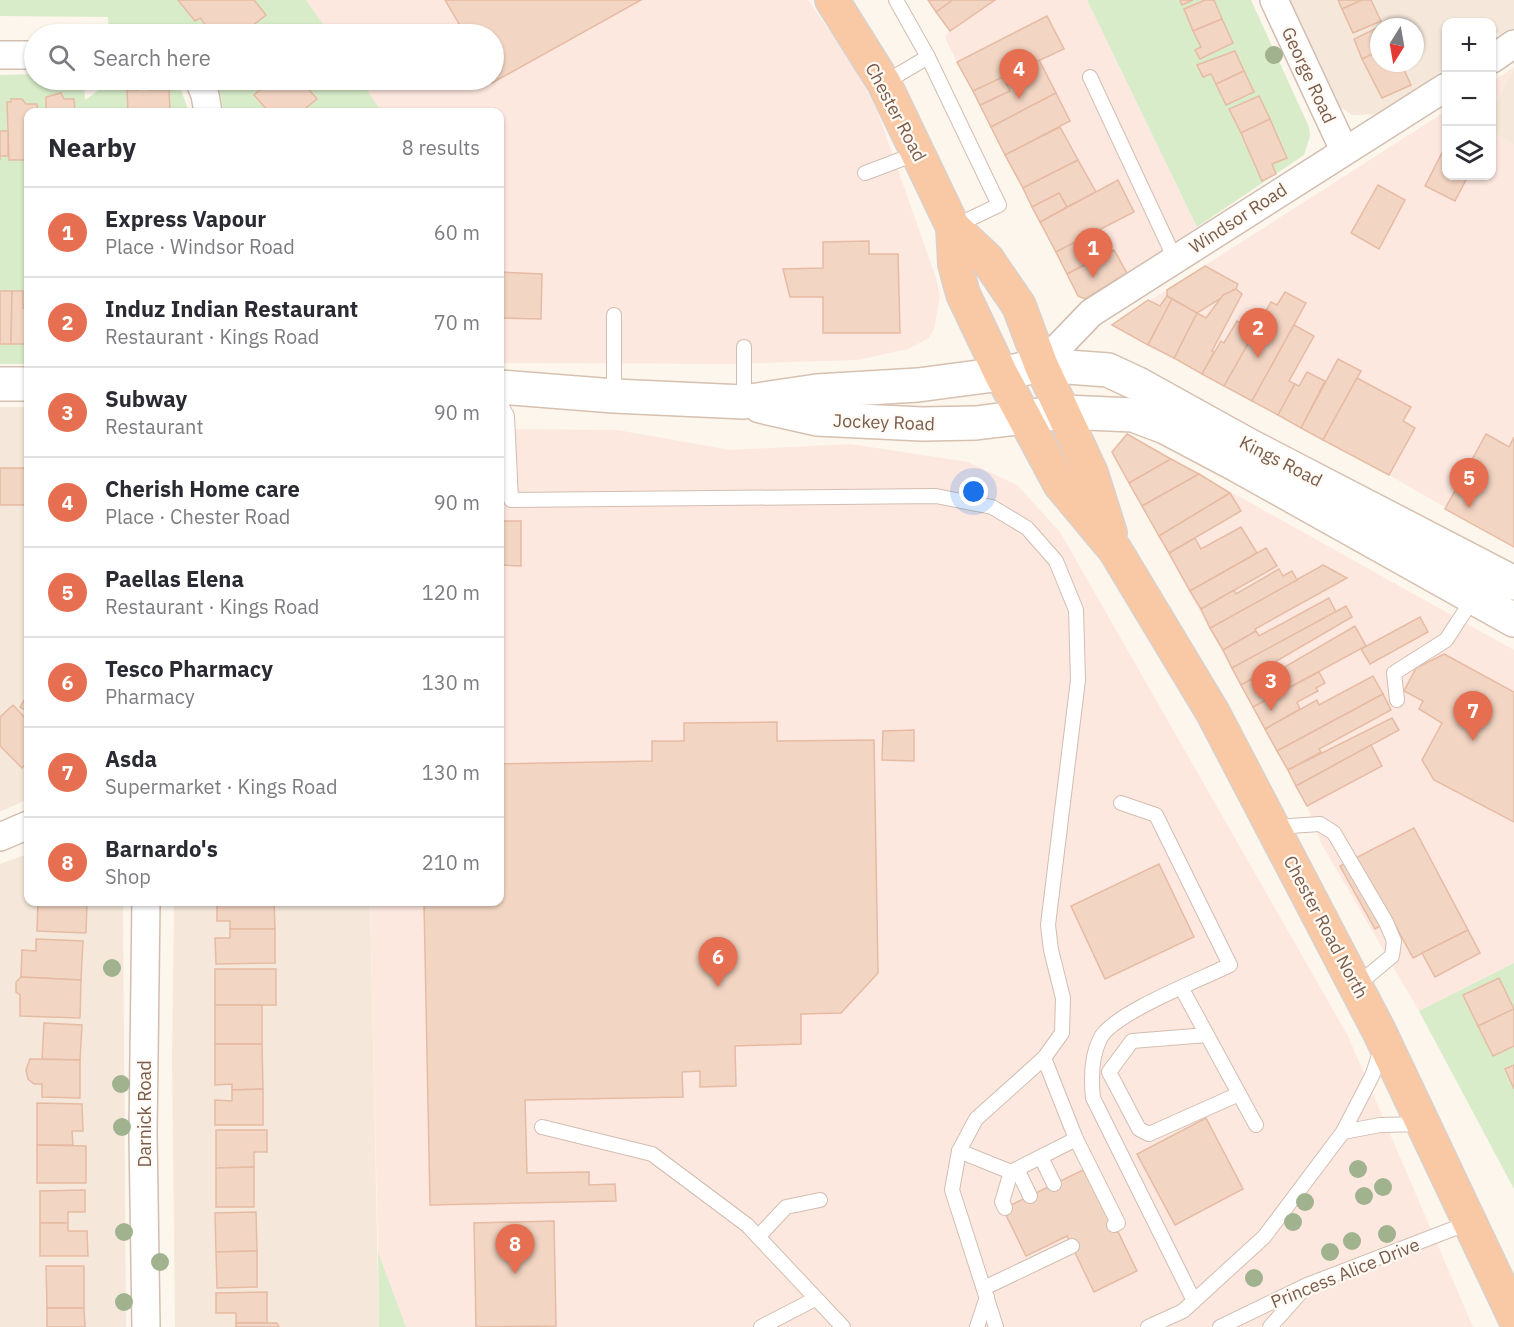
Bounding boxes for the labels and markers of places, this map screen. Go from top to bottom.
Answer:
pin: 4 [1000,50,1038,99]
pin: 1 [1074,228,1112,278]
pin: 2 [1238,308,1278,358]
pin: 5 [1450,458,1488,508]
pin: 3 [1252,662,1290,711]
pin: 7 [1454,692,1492,741]
pin: 6 [698,938,738,987]
pin: 8 [496,1224,534,1274]

